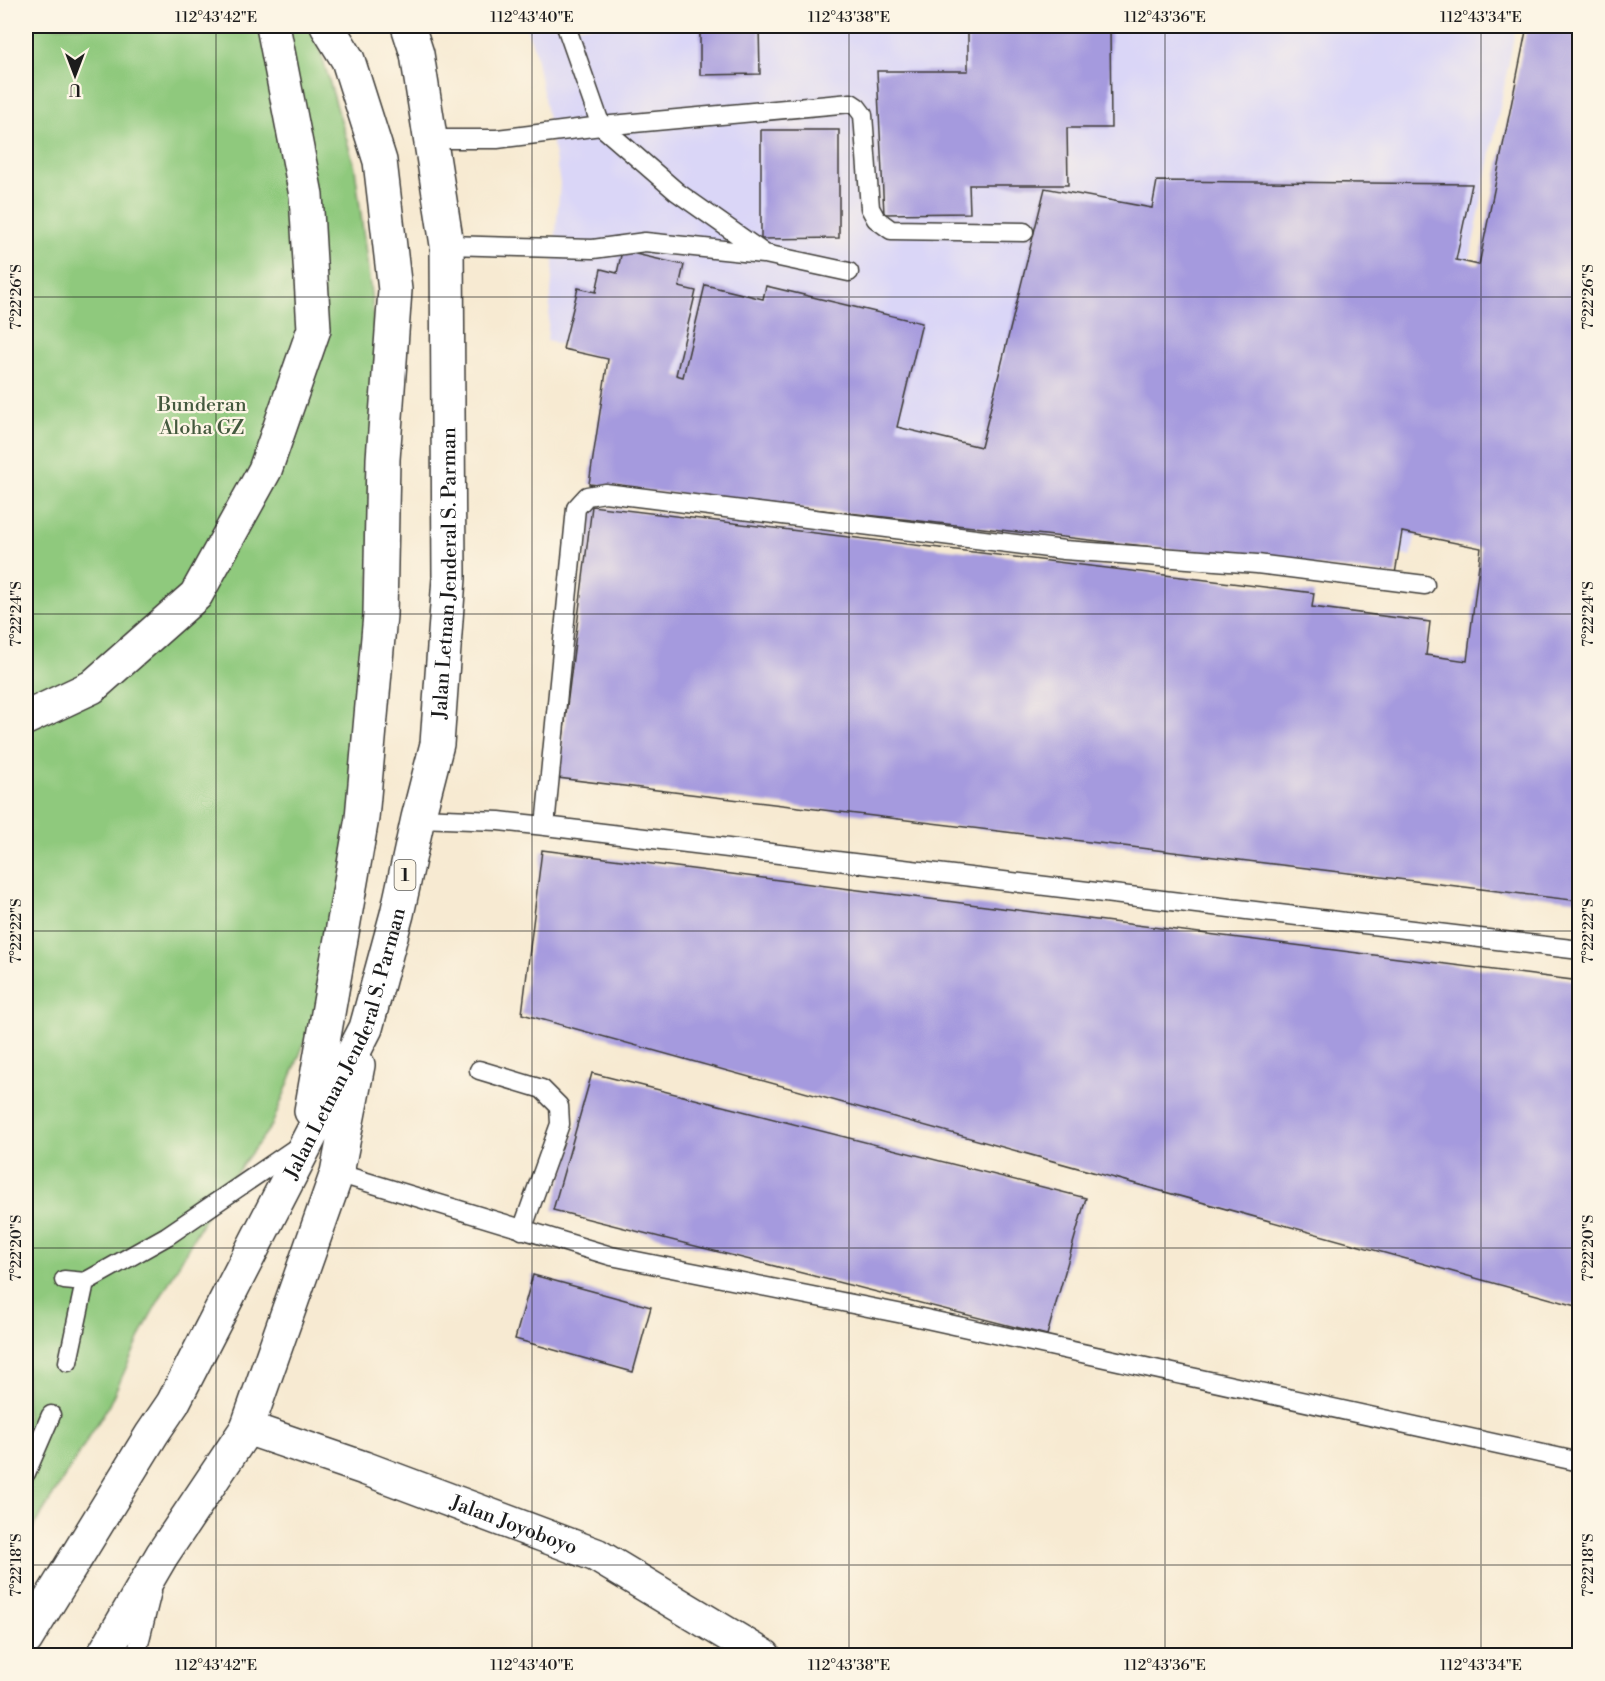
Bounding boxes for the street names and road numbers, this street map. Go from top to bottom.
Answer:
street label: Jalan Letnan Jenderal S. Parman [428,427,463,721]
road number: 1 [394,860,416,890]
street label: Jalan Letnan Jenderal S. Parman [279,906,412,1185]
street label: Jalan Joyoboyo [446,1490,581,1561]

